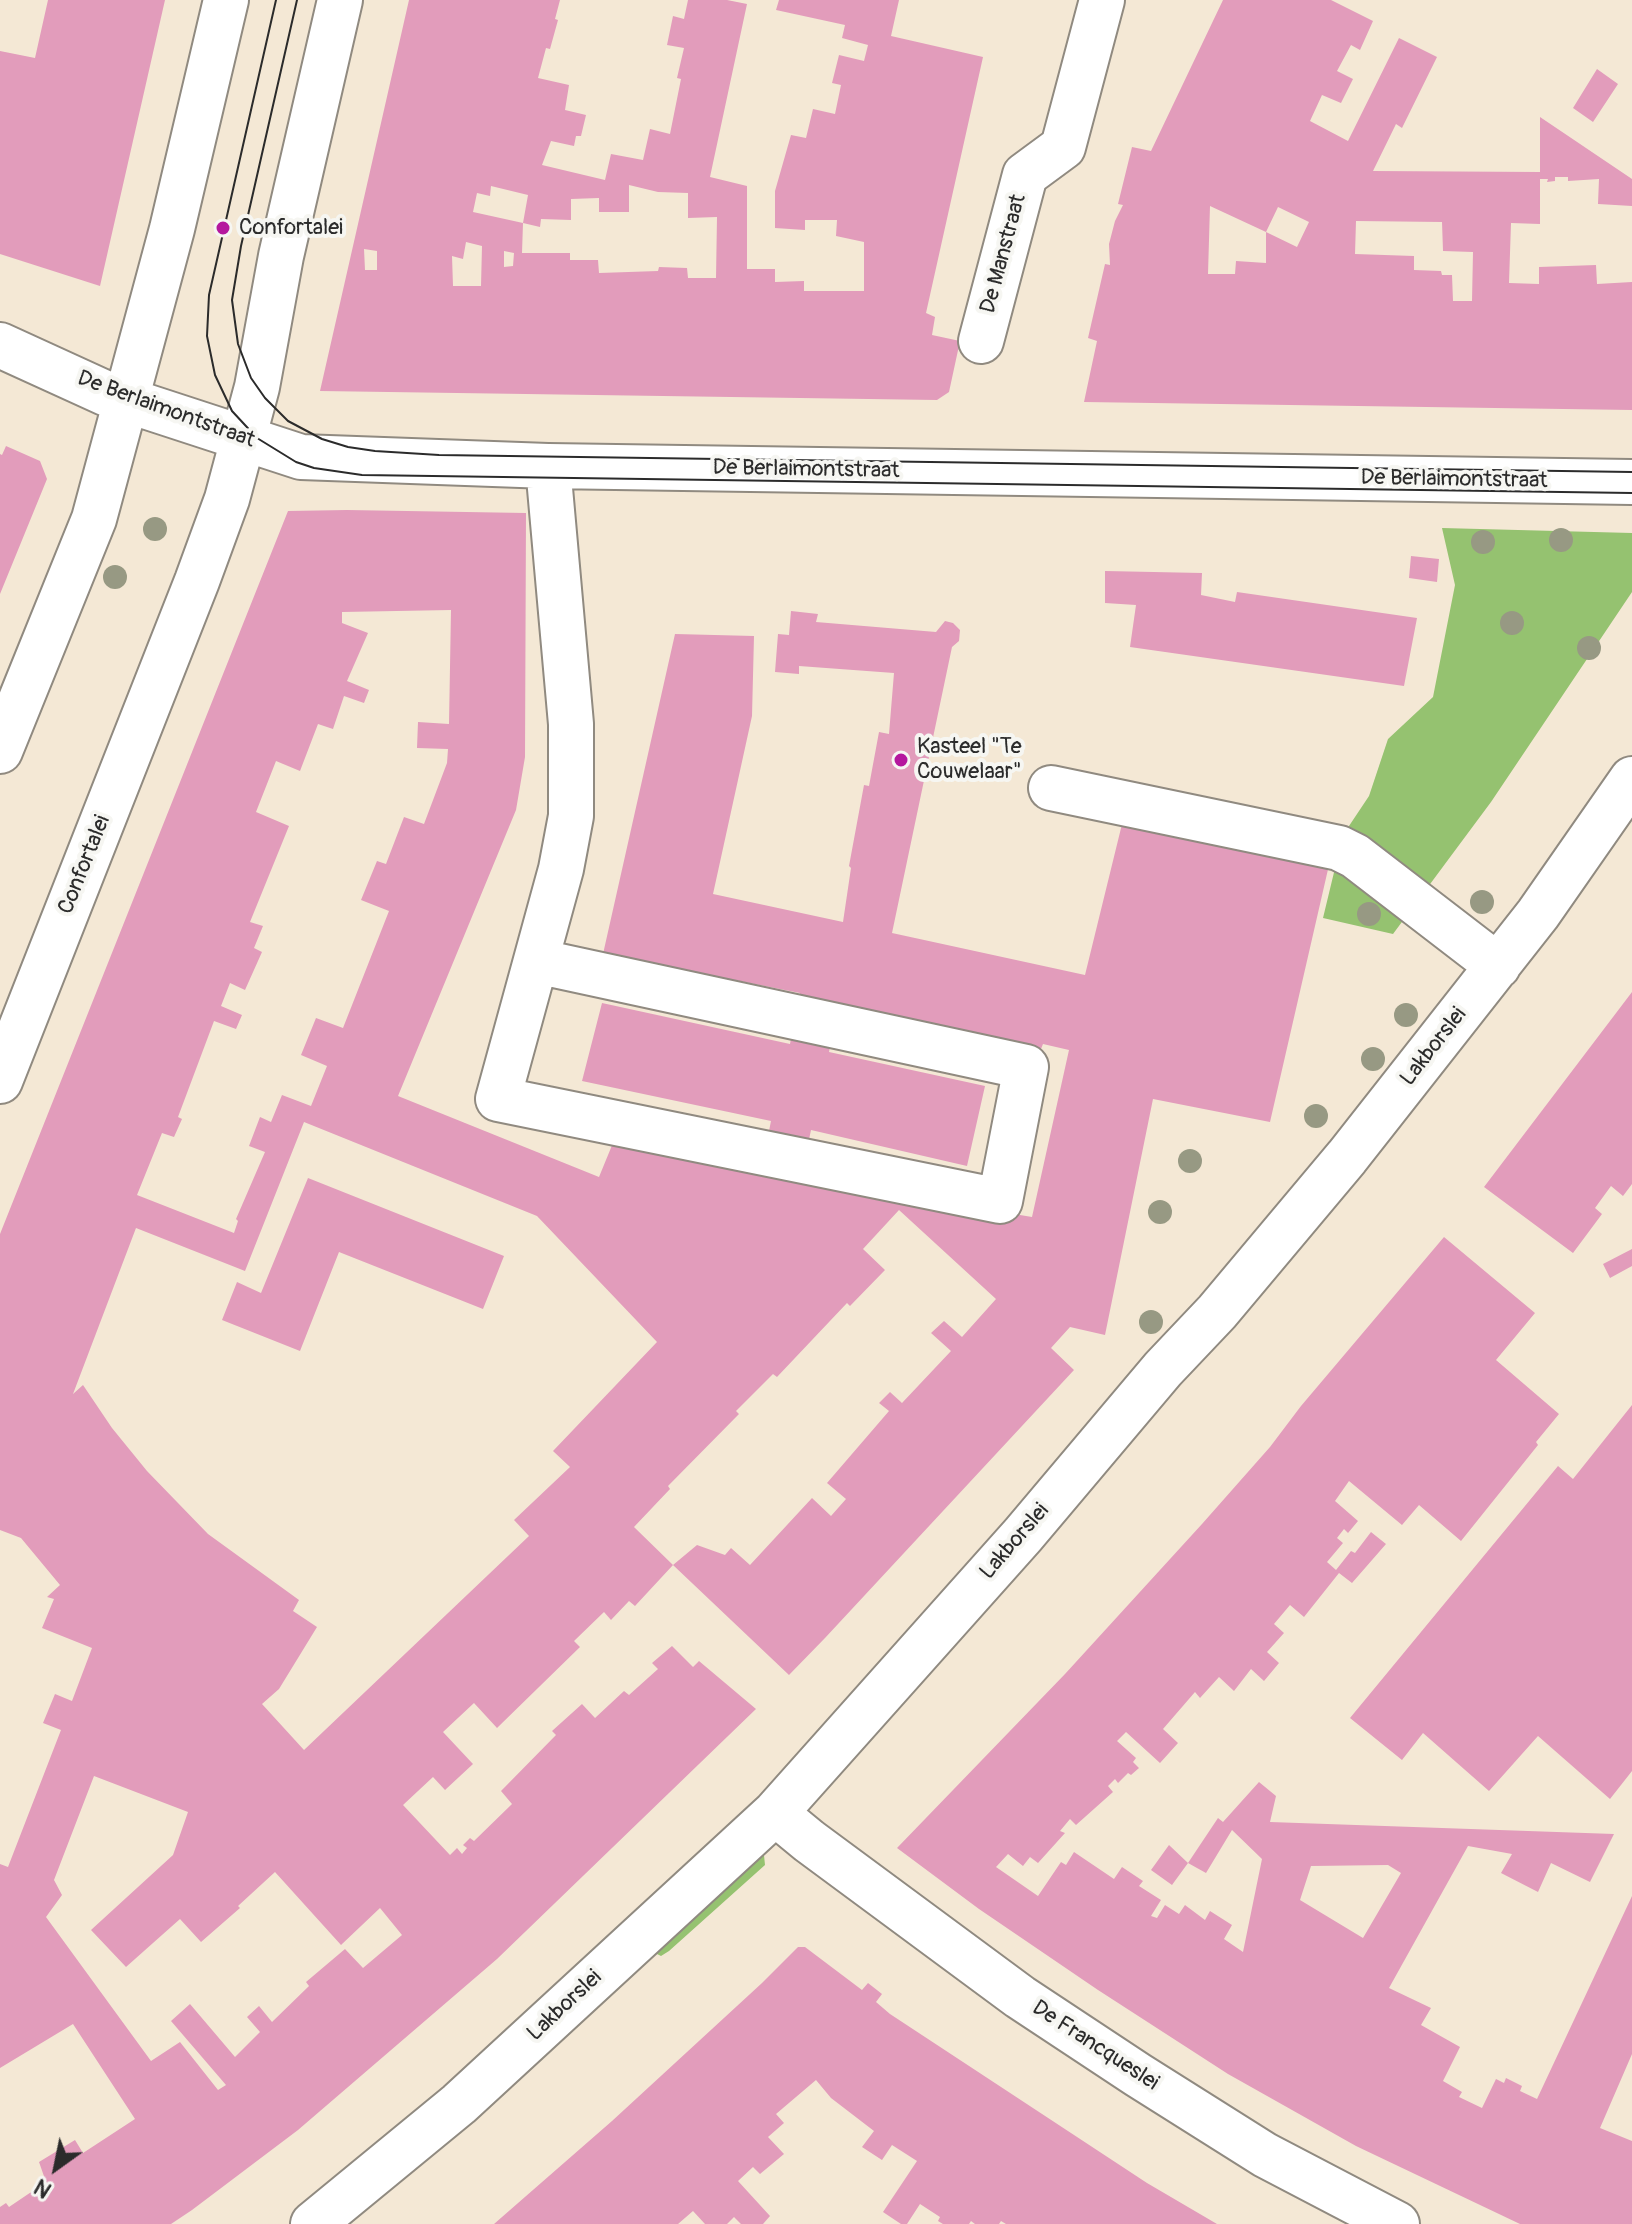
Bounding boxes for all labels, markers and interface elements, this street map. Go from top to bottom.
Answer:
street label: De Manstraat [975,192,1033,316]
place label: Confortalei [239,215,343,241]
marker: Confortalei [214,219,232,237]
street label: De Berlaimontstraat [74,366,258,454]
street label: De Berlaimontstraat [712,455,900,485]
street label: De Berlaimontstraat [1360,465,1548,495]
place label: Kasteel "Te Couwelaar" [917,734,1022,786]
marker: Kasteel "Te Couwelaar" [892,751,910,769]
street label: Confortalei [53,812,117,918]
street label: Lakborslei [1395,1003,1473,1091]
street label: Lakborslei [975,1499,1055,1585]
street label: Lakborslei [522,1965,608,2047]
street label: De Francqueslei [1027,1995,1163,2097]
north arrow [16,2128,96,2208]
text: N [29,2172,57,2204]

